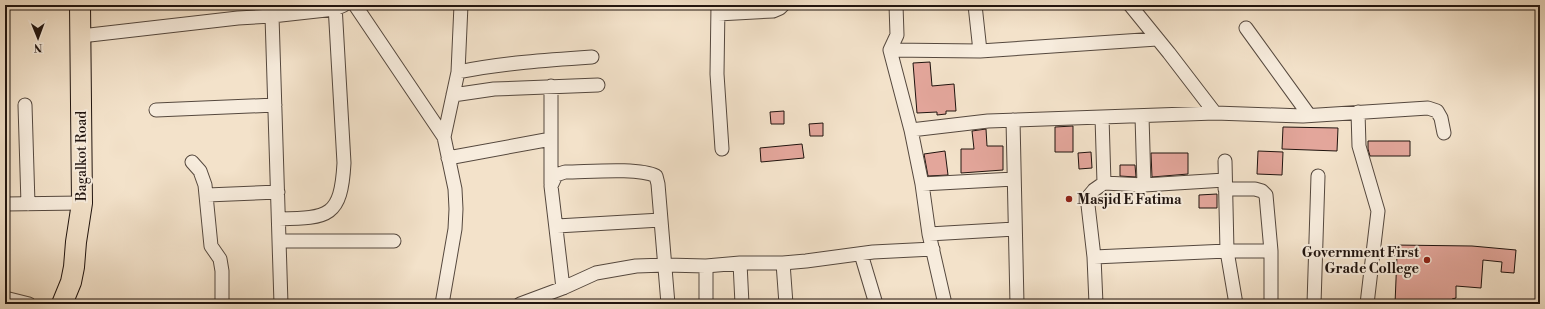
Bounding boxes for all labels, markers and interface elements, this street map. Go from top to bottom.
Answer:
north arrow [18,18,58,58]
text: N [33,40,43,54]
street label: Bagalkot Road [73,111,91,202]
place label: Masjid E Fatima [1077,191,1182,209]
marker: Masjid E Fatima [1064,194,1074,204]
place label: Government First Grade College [1302,244,1420,278]
marker: Government First Grade College [1422,255,1432,265]

